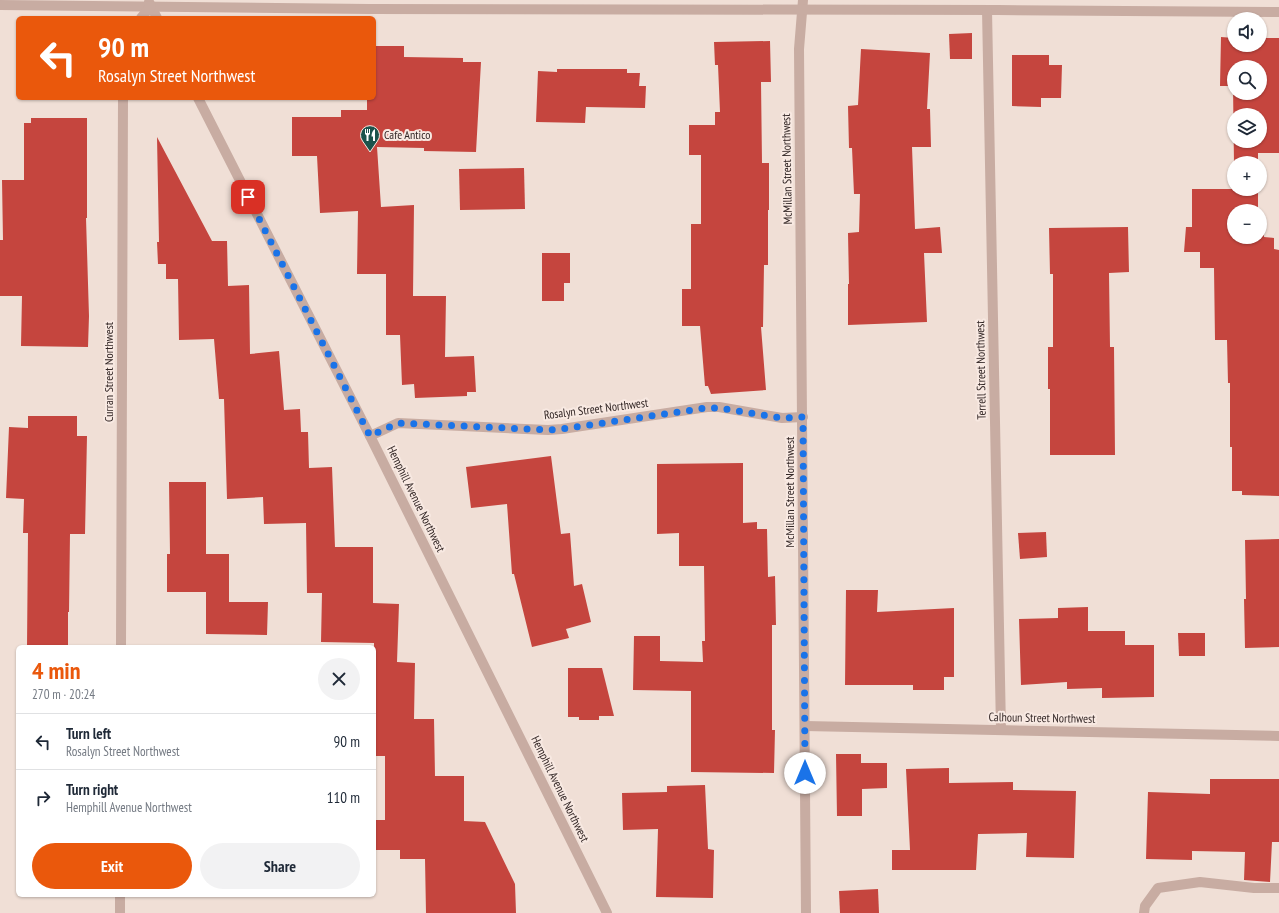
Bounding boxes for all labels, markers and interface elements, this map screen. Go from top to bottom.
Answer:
map controls [1227,12,1267,244]
button: sound [1227,12,1267,52]
text: 90 m [98,28,149,65]
icon: left [32,32,84,84]
button: search [1227,60,1267,100]
text: Rosalyn Street Northwest [98,64,255,87]
button: layers [1227,108,1267,148]
street label: McMillan Street Northwest [778,113,795,225]
restaurant icon: Cafe Antico [359,124,381,152]
place label: Cafe Antico [384,127,430,142]
button: + [1227,156,1267,196]
pin [231,180,265,214]
icon: arrive [237,186,259,208]
button: − [1227,204,1267,244]
street label: Terrell Street Northwest [972,320,989,420]
street label: Curran Street Northwest [101,321,116,422]
street label: Rosalyn Street Northwest [543,395,650,422]
street label: McMillan Street Northwest [782,436,797,547]
street label: Hemphill Avenue Northwest [384,443,449,555]
text: 4 min [32,655,80,686]
button: close [318,658,360,700]
text: 270 m · 20:24 [32,686,95,703]
street label: Calhoun Street Northwest [988,709,1096,726]
text: Turn left [66,724,111,743]
icon: left [32,731,54,753]
text: 90 m [334,732,360,751]
street label: Hemphill Avenue Northwest [528,733,593,845]
text: Rosalyn Street Northwest [66,743,180,760]
position arrow [784,752,826,794]
text: Turn right [66,780,118,799]
icon: right [32,787,54,809]
text: 110 m [327,788,360,807]
text: Hemphill Avenue Northwest [66,799,192,816]
button: Exit [32,843,192,889]
button: Share [200,843,360,889]

